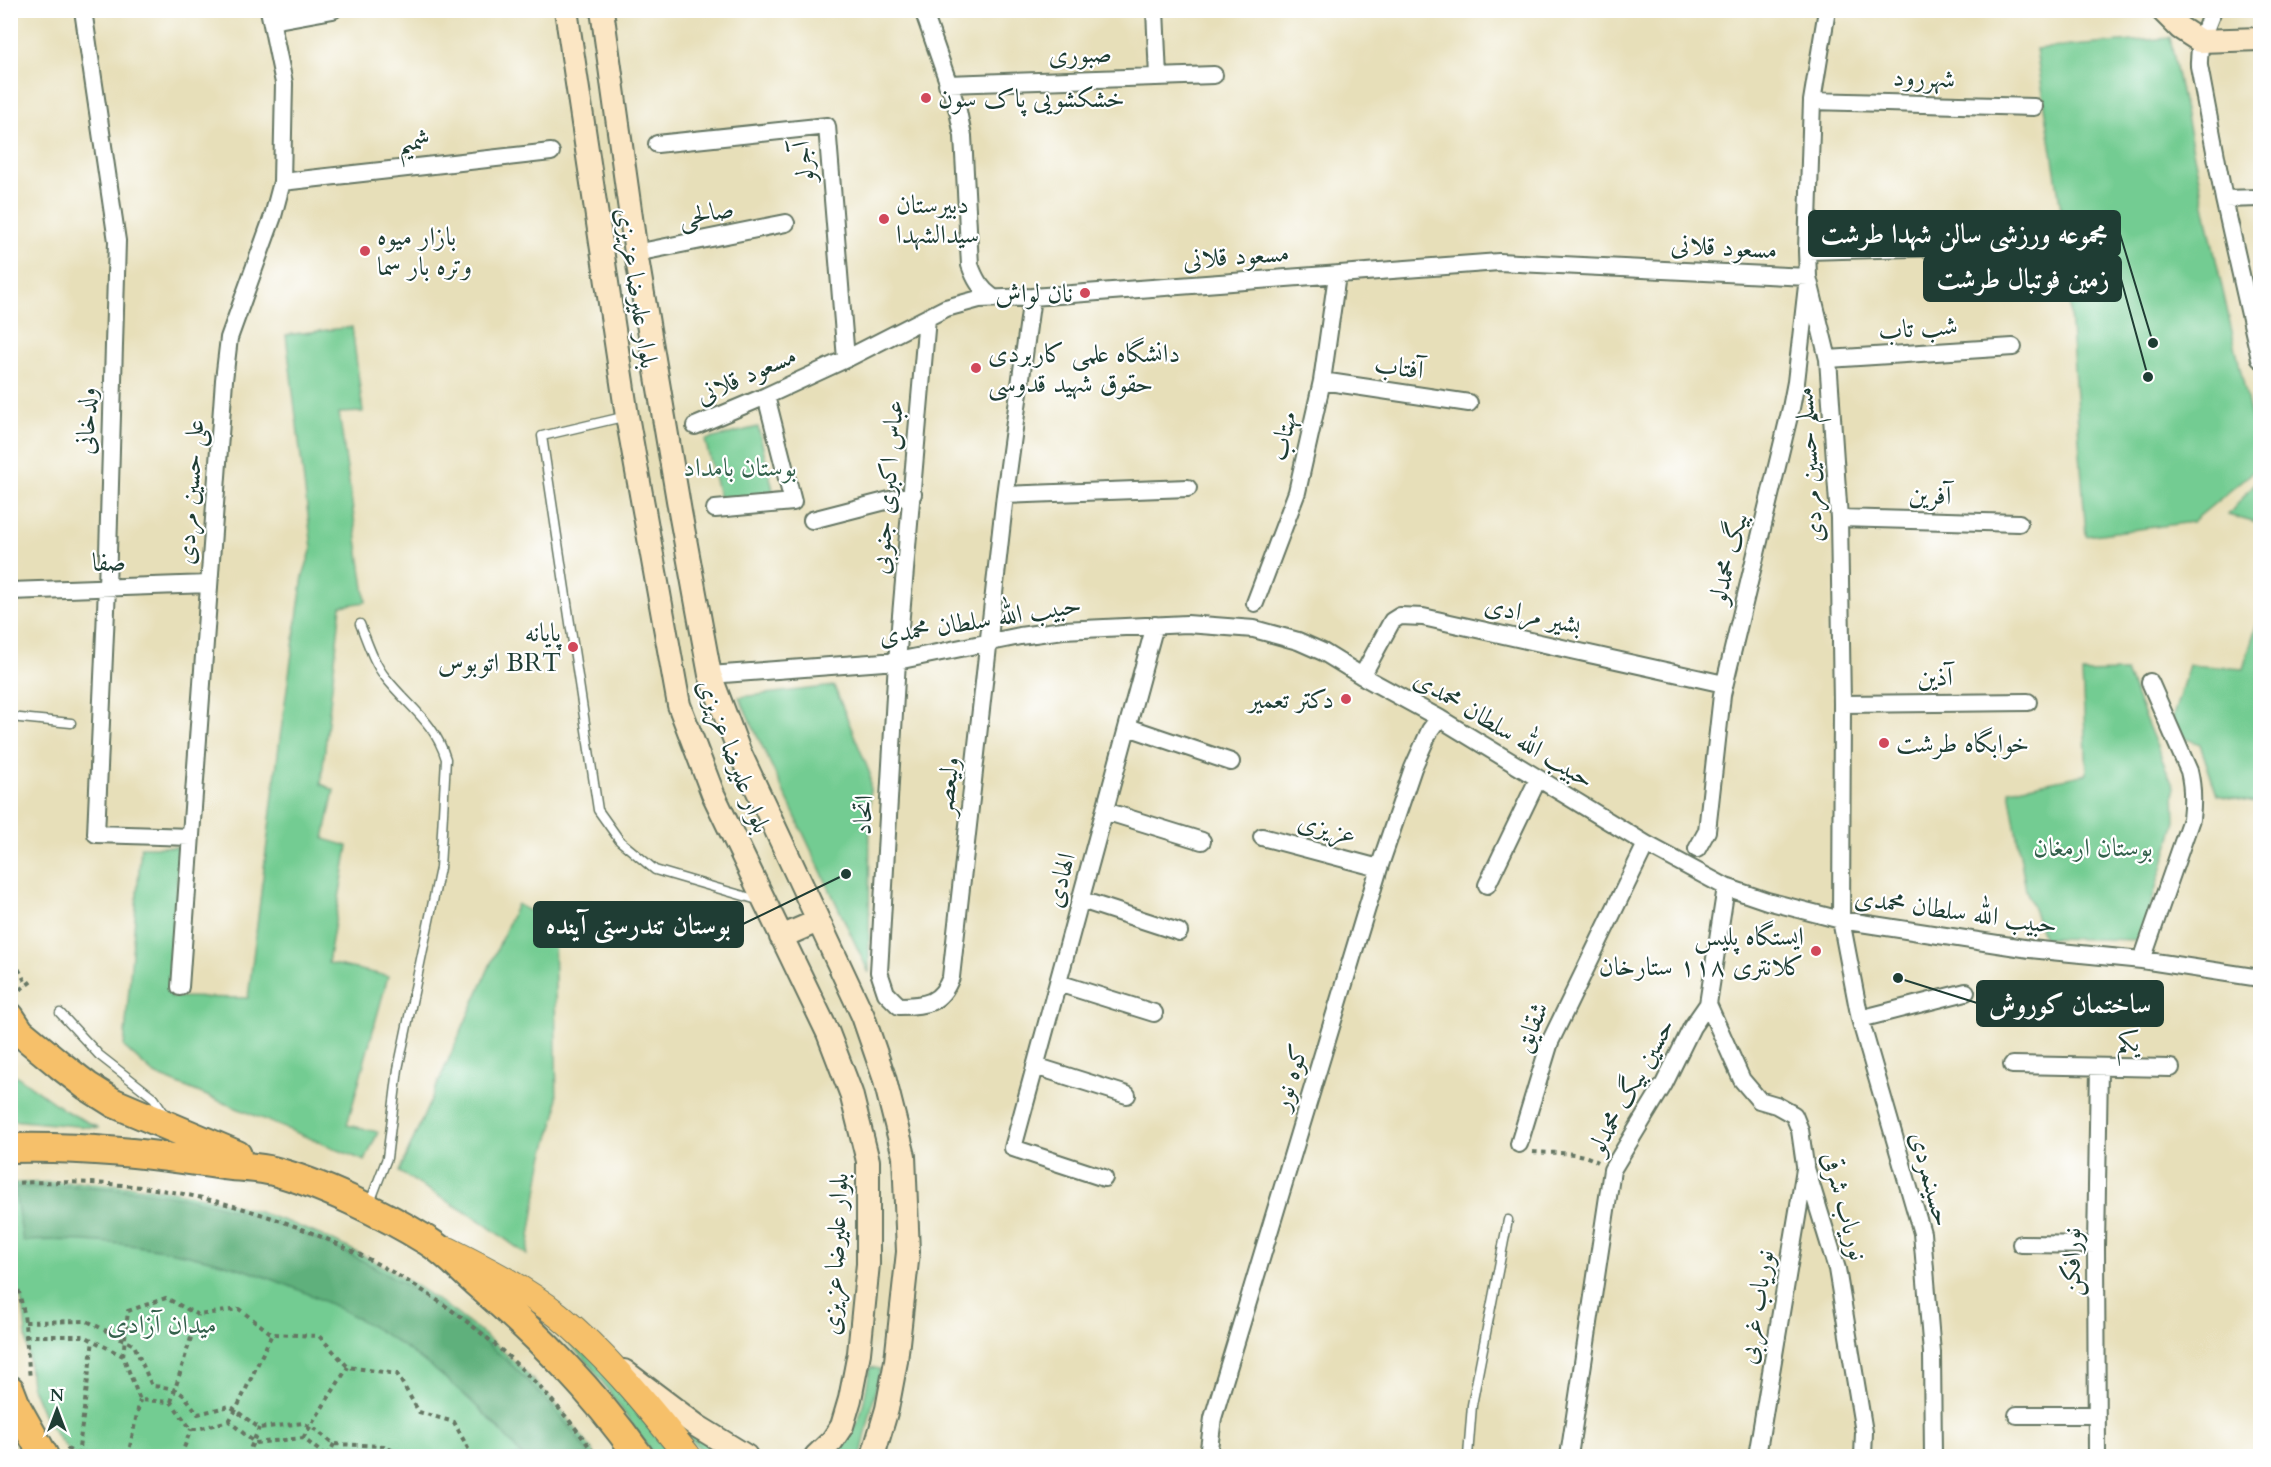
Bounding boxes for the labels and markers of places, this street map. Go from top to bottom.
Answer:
place label: خشکشویی پاک سون [938,81,1125,117]
marker: خشکشویی پاک سون [919,91,933,105]
place label: دبيرستان سیدالشهدا [896,187,979,252]
callout: مجموعه ورزشی سالن شهدا طرشت [1809,211,2120,256]
marker: دبيرستان سیدالشهدا [877,212,891,226]
place label: بازار میوه وتره بار سما [377,219,472,284]
marker: بازار میوه وتره بار سما [358,244,372,258]
callout: زمین فوتبال طرشت [1924,256,2121,301]
place label: نان لواش [995,276,1073,311]
marker: نان لواش [1078,286,1092,300]
place label: دانشگاه علمی کاربردی حقوق شهید قدوسی [988,336,1180,402]
marker: دانشگاه علمی کاربردی حقوق شهید قدوسی [969,361,983,375]
place label: پایانه اتوبوس BRT [438,615,562,680]
marker: پایانه اتوبوس BRT [566,640,580,654]
place label: دکتر تعمیر [1245,682,1334,717]
marker: دکتر تعمیر [1339,692,1353,706]
place label: خوابگاه طرشت [1896,726,2029,761]
marker: خوابگاه طرشت [1877,736,1891,750]
callout: بوستان تندرستی آینده [534,902,743,947]
place label: ایستگاه پلیس کلانتری ۱۱۸ ستارخان [1599,919,1804,984]
marker: ایستگاه پلیس کلانتری ۱۱۸ ستارخان [1809,944,1823,958]
callout: ساختمان کوروش [1977,981,2163,1026]

